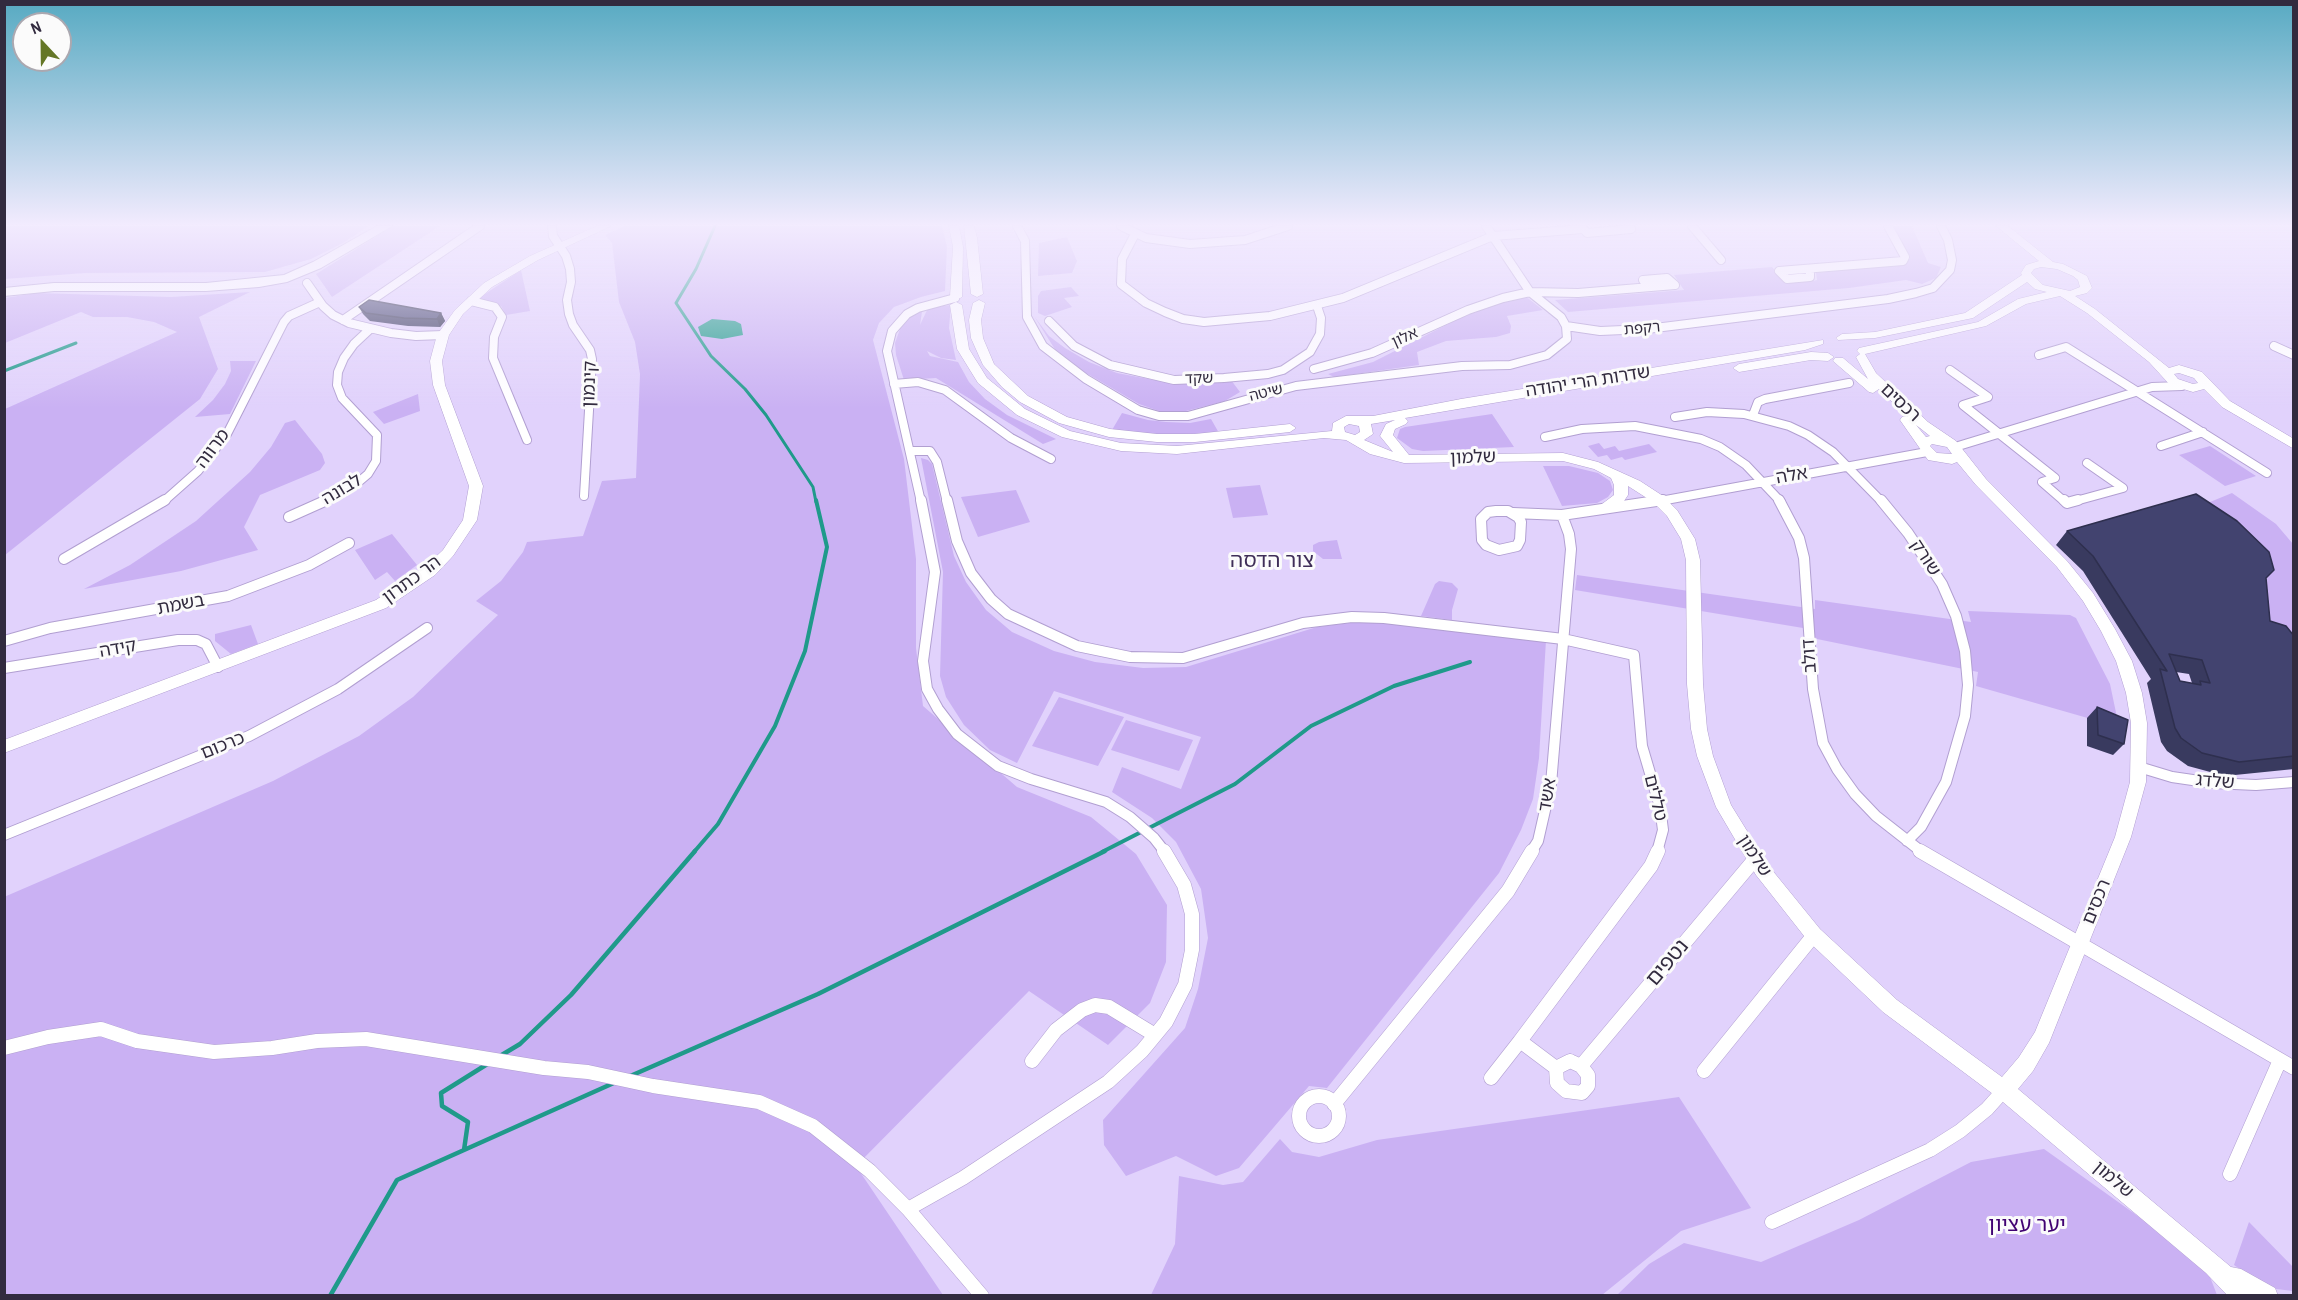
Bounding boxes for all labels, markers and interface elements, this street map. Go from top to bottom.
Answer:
north arrow [12,12,72,72]
text: N [27,15,45,39]
street label: רקפת [1623,318,1661,340]
street label: אלון [1389,324,1421,352]
street label: קינמון [578,360,602,408]
street label: שדרות הרי יהודה [1524,361,1652,403]
street label: שקד [1184,370,1214,388]
street label: רכסים [1876,379,1924,427]
street label: שיטה [1247,380,1285,406]
street label: מרווה [191,425,235,473]
street label: שלמון [1450,446,1496,470]
street label: אלה [1774,463,1810,489]
street label: לבונה [318,470,366,510]
street label: שורק [1905,536,1945,580]
district label: צור הדסה [1230,548,1314,574]
street label: הר כתרון [378,552,446,608]
street label: בשמת [156,590,206,620]
street label: קידה [98,635,138,663]
street label: דולב [1798,638,1822,674]
street label: כרכום [198,728,248,764]
street label: שלדג [2195,770,2235,794]
street label: טללים [1639,772,1671,824]
street label: אשד [1535,777,1561,813]
street label: שלמון [1732,831,1776,881]
street label: רכסים [2078,876,2116,928]
street label: נטפים [1641,935,1695,991]
street label: שלמון [2089,1157,2137,1203]
park label: יער עציון [1988,1212,2066,1238]

